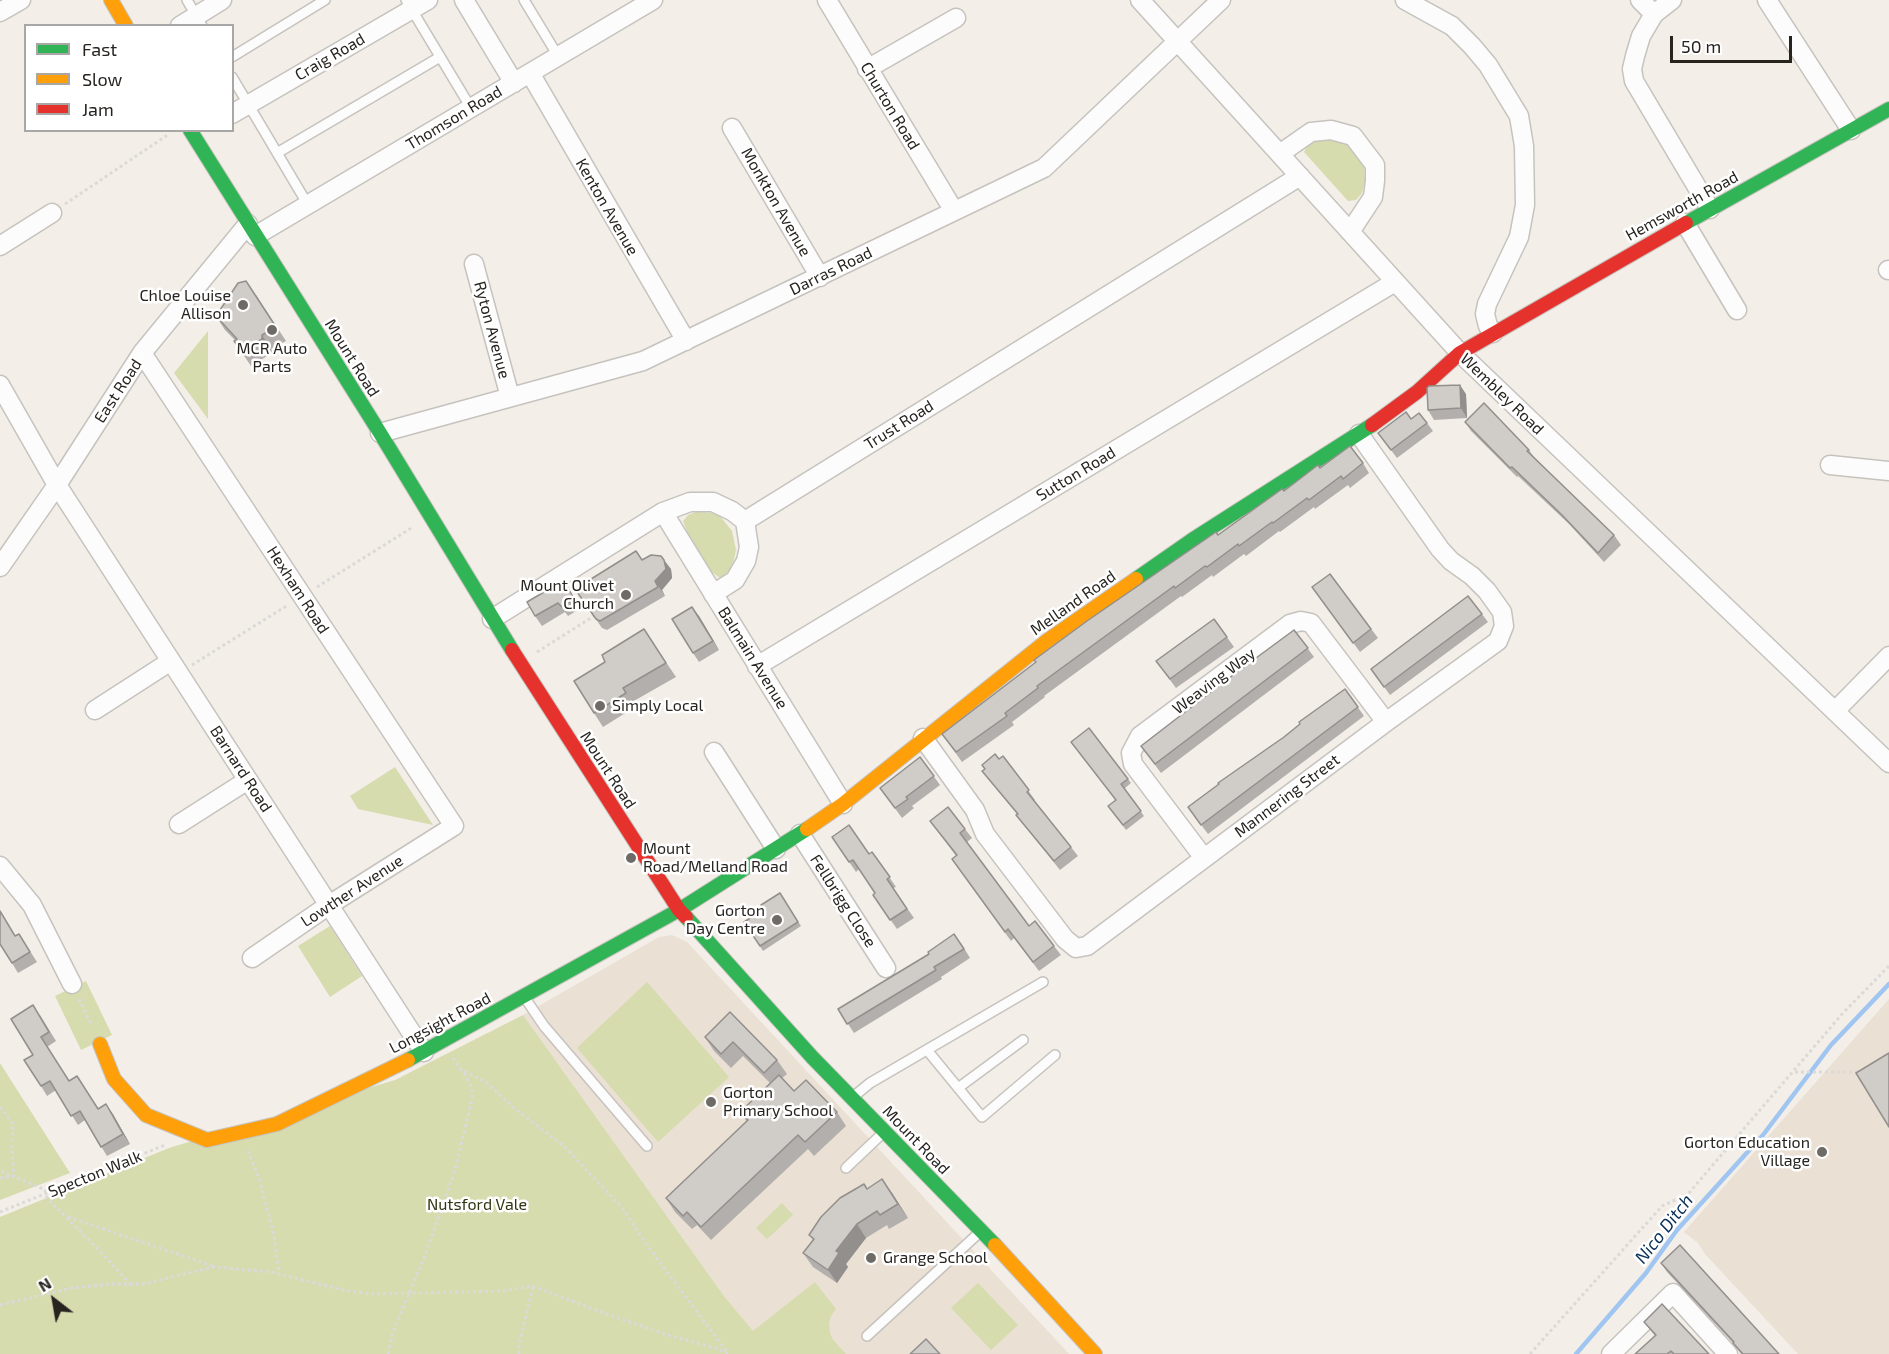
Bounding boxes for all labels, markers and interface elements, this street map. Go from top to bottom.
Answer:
legend [24,24,234,132]
scale bar [1673,24,1794,62]
street label: Craig Road [292,29,368,85]
text: 50 m [1681,35,1721,57]
text: Fast [82,38,117,60]
street label: Churton Road [856,59,924,153]
text: Slow [82,68,122,90]
street label: Thomson Road [403,82,505,154]
text: Jam [82,98,114,120]
street label: Monkton Avenue [737,144,815,260]
street label: Kenton Avenue [571,155,643,259]
street label: Hemsworth Road [1622,167,1742,245]
street label: Darras Road [787,243,875,299]
street label: Ryton Avenue [470,279,514,381]
place label: Chloe Louise Allison [139,286,231,324]
marker: Chloe Louise Allison [236,298,250,312]
street label: Mount Road [321,316,383,400]
marker: MCR Auto Parts [265,323,279,337]
place label: MCR Auto Parts [237,339,307,377]
street label: Wembley Road [1456,349,1548,439]
street label: East Road [90,355,146,427]
street label: Trust Road [861,396,937,454]
street label: Sutton Road [1033,443,1119,505]
street label: Hexham Road [263,543,333,637]
street label: Melland Road [1027,567,1119,639]
place label: Mount Olivet Church [520,576,614,614]
marker: Mount Olivet Church [619,588,633,602]
street label: Balmain Avenue [714,603,792,713]
street label: Weaving Way [1169,644,1259,718]
place label: Simply Local [612,696,703,716]
marker: Simply Local [593,699,607,713]
street label: Barnard Road [206,722,276,816]
street label: Mount Road [576,728,640,812]
street label: Mannering Street [1231,750,1343,842]
place label: Mount Road/Melland Road [643,839,788,877]
street label: Lowther Avenue [297,851,407,931]
marker: Mount Road/Melland Road [624,851,638,865]
street label: Fellbrigg Close [806,851,880,951]
place label: Gorton Day Centre [686,901,765,939]
marker: Gorton Day Centre [770,913,784,927]
street label: Longsight Road [386,988,494,1058]
place label: Gorton Primary School [723,1083,833,1121]
marker: Gorton Primary School [704,1095,718,1109]
street label: Mount Road [879,1102,953,1178]
place label: Gorton Education Village [1684,1133,1810,1171]
marker: Gorton Education Village [1815,1145,1829,1159]
street label: Specton Walk [45,1146,145,1202]
water label: Nico Ditch [1630,1190,1698,1268]
park label: Nutsford Vale [427,1195,527,1215]
place label: Grange School [883,1248,988,1268]
marker: Grange School [864,1251,878,1265]
north arrow [24,1270,84,1330]
text: N [35,1273,54,1295]

